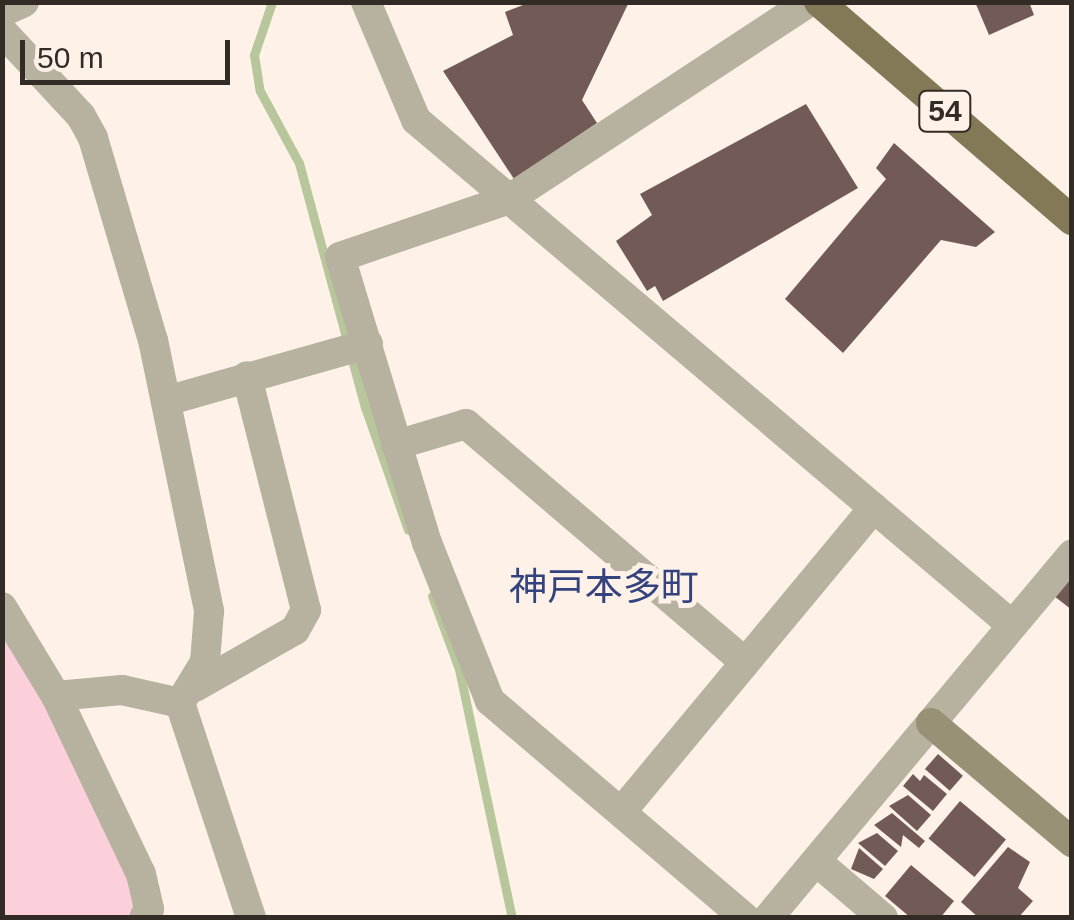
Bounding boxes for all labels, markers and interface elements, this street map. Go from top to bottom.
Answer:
scale bar [25,20,235,82]
text: 50 m [37,41,104,74]
road number: 54 [918,86,972,136]
district label: 神戸本多町 [509,565,699,611]

